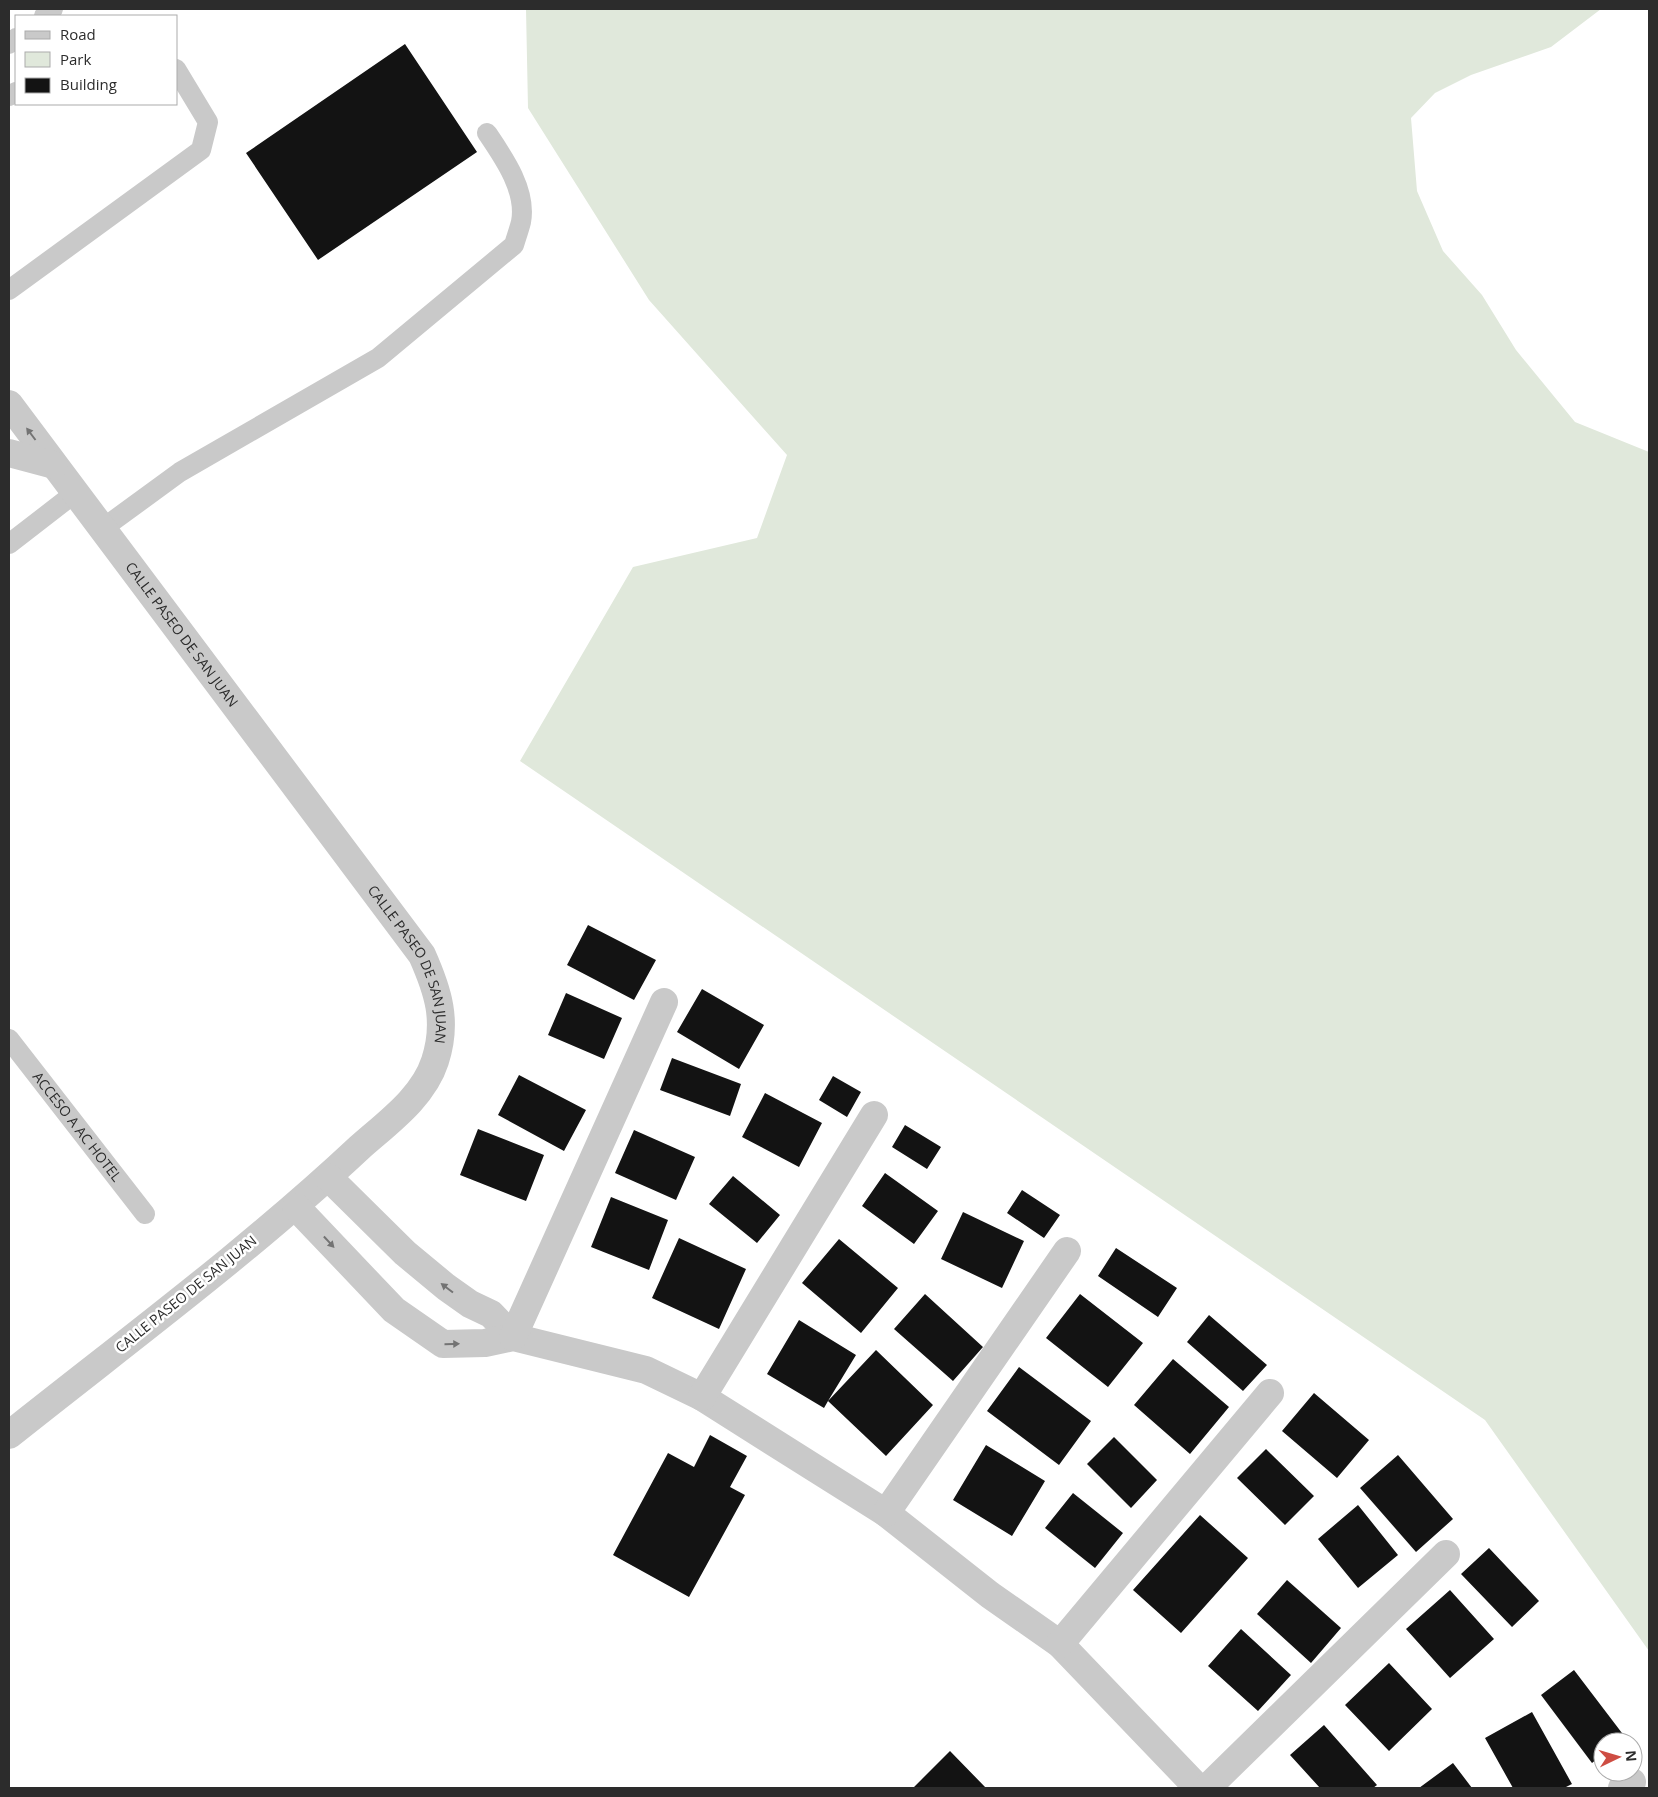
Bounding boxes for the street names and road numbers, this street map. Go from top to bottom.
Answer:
street label: CALLE PASEO DE SAN JUAN [122,558,243,711]
street label: CALLE PASEO DE SAN JUAN [364,881,451,1045]
street label: ACCESO A AC HOTEL [29,1067,126,1185]
street label: CALLE PASEO DE SAN JUAN [111,1231,260,1357]

